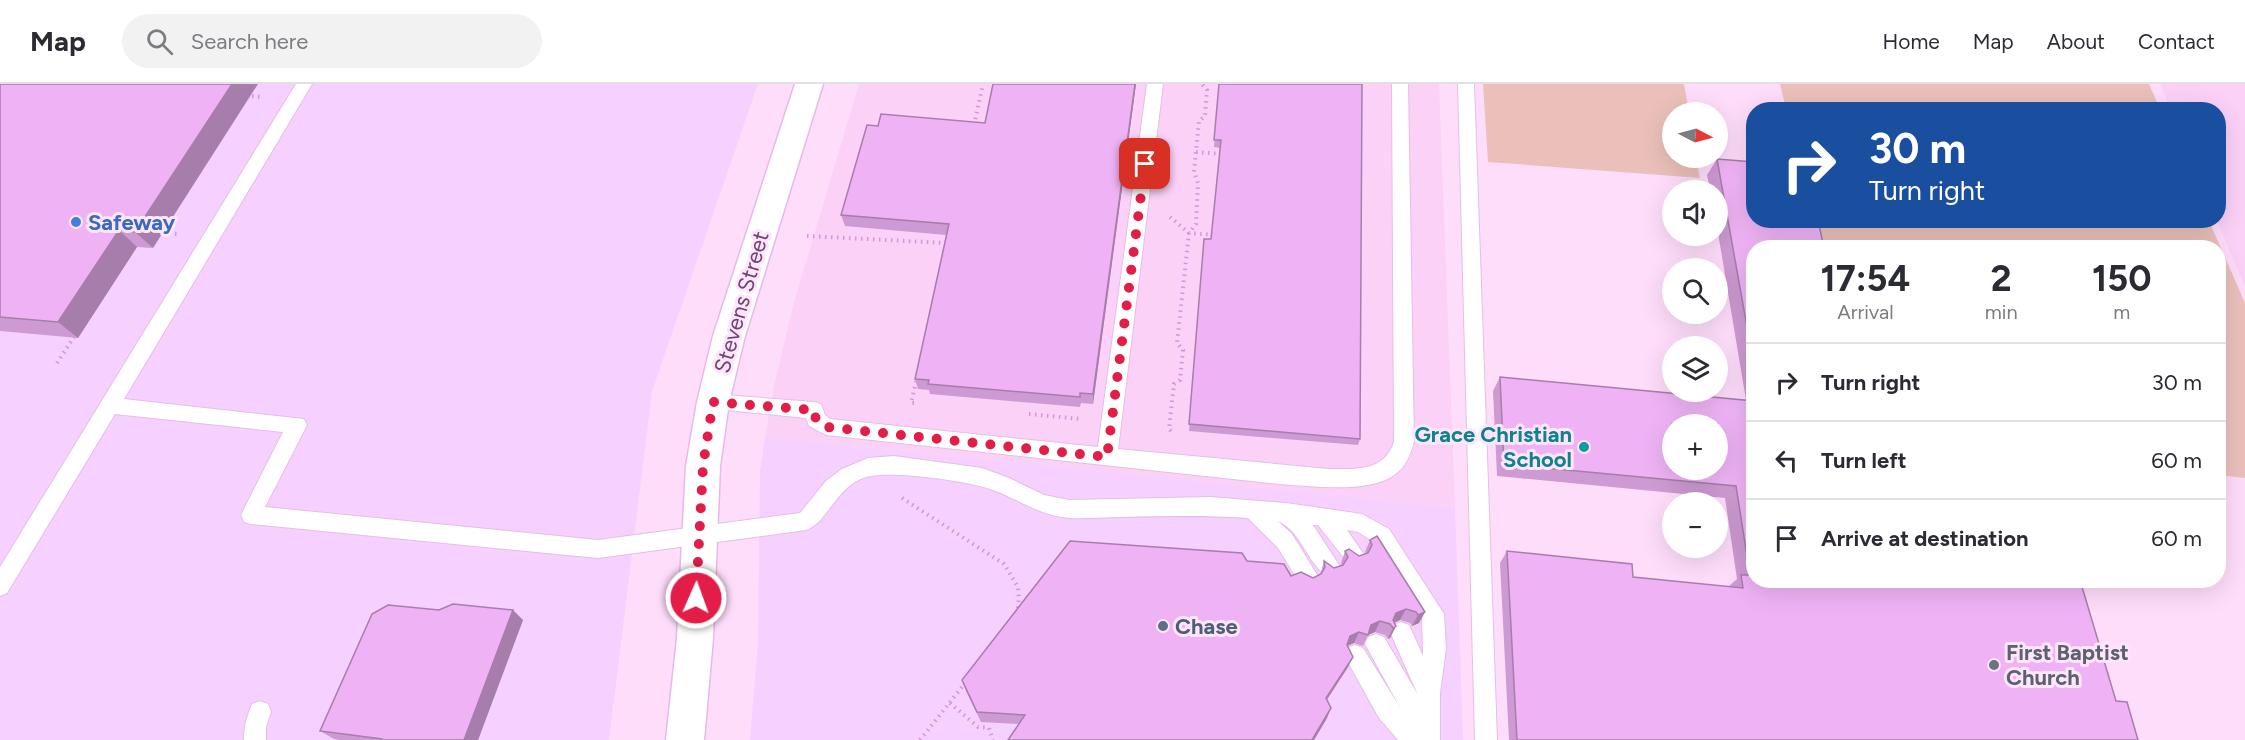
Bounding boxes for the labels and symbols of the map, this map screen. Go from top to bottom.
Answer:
north arrow [1662,102,1728,168]
pin [1119,138,1170,189]
place label: Safeway [88,209,176,236]
marker: Safeway [69,215,83,229]
street label: Stevens Street [708,228,775,376]
place label: Grace Christian School [1414,421,1572,473]
marker: Grace Christian School [1577,440,1591,454]
position arrow [664,566,728,630]
place label: Chase [1175,613,1238,640]
marker: Chase [1156,619,1170,633]
place label: First Baptist Church [2006,639,2129,691]
marker: First Baptist Church [1987,658,2001,672]

